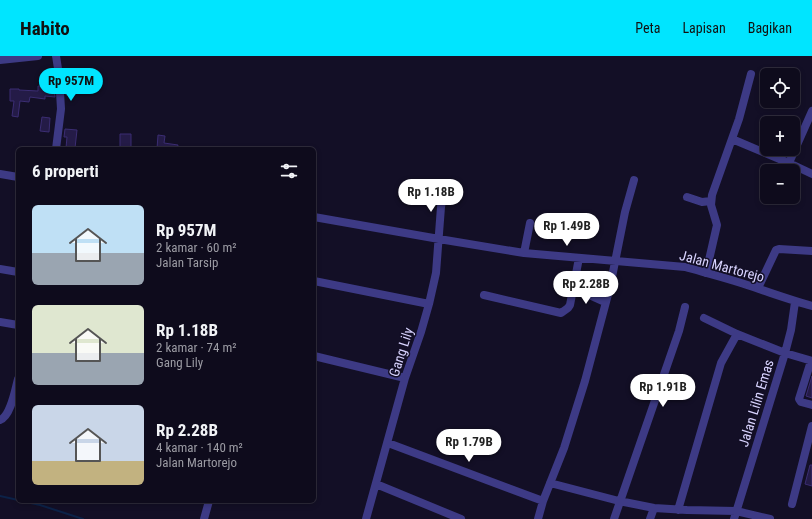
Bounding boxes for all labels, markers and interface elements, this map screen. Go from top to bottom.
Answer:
text: Habito [20,17,70,40]
text: Peta [635,20,660,36]
text: Lapisan [682,20,726,36]
text: Bagikan [748,20,792,36]
pin: Rp 957M [34,68,108,102]
map controls [760,68,800,204]
button: locate [760,68,800,108]
text: Rp 957M [48,73,94,88]
button: + [760,116,800,156]
icon: filters [278,160,300,182]
text: 6 properti [32,161,99,181]
button: − [760,164,800,204]
pin: Rp 1.18B [390,179,472,213]
text: Rp 1.18B [407,184,455,199]
pin: Rp 1.49B [526,213,608,247]
text: Rp 1.49B [543,218,591,233]
text: Rp 957M [156,220,216,240]
icon: home [64,221,112,269]
text: 2 kamar · 60 m² [156,240,237,255]
street label: Jalan Martorejo [678,247,766,285]
text: Jalan Tarsip [156,255,218,270]
pin: Rp 2.28B [545,271,627,305]
text: Rp 2.28B [562,276,610,291]
text: Rp 1.18B [156,320,218,340]
icon: home [64,321,112,369]
street label: Gang Lily [386,325,417,379]
text: 2 kamar · 74 m² [156,340,237,355]
text: Gang Lily [156,355,203,370]
street label: Jalan Lilin Emas [735,357,777,449]
pin: Rp 1.91B [622,374,704,408]
text: Rp 1.91B [639,379,687,394]
text: Rp 2.28B [156,420,218,440]
icon: home [64,421,112,469]
pin: Rp 1.79B [428,429,510,463]
text: Rp 1.79B [445,434,493,449]
text: 4 kamar · 140 m² [156,440,243,455]
text: Jalan Martorejo [156,455,237,470]

